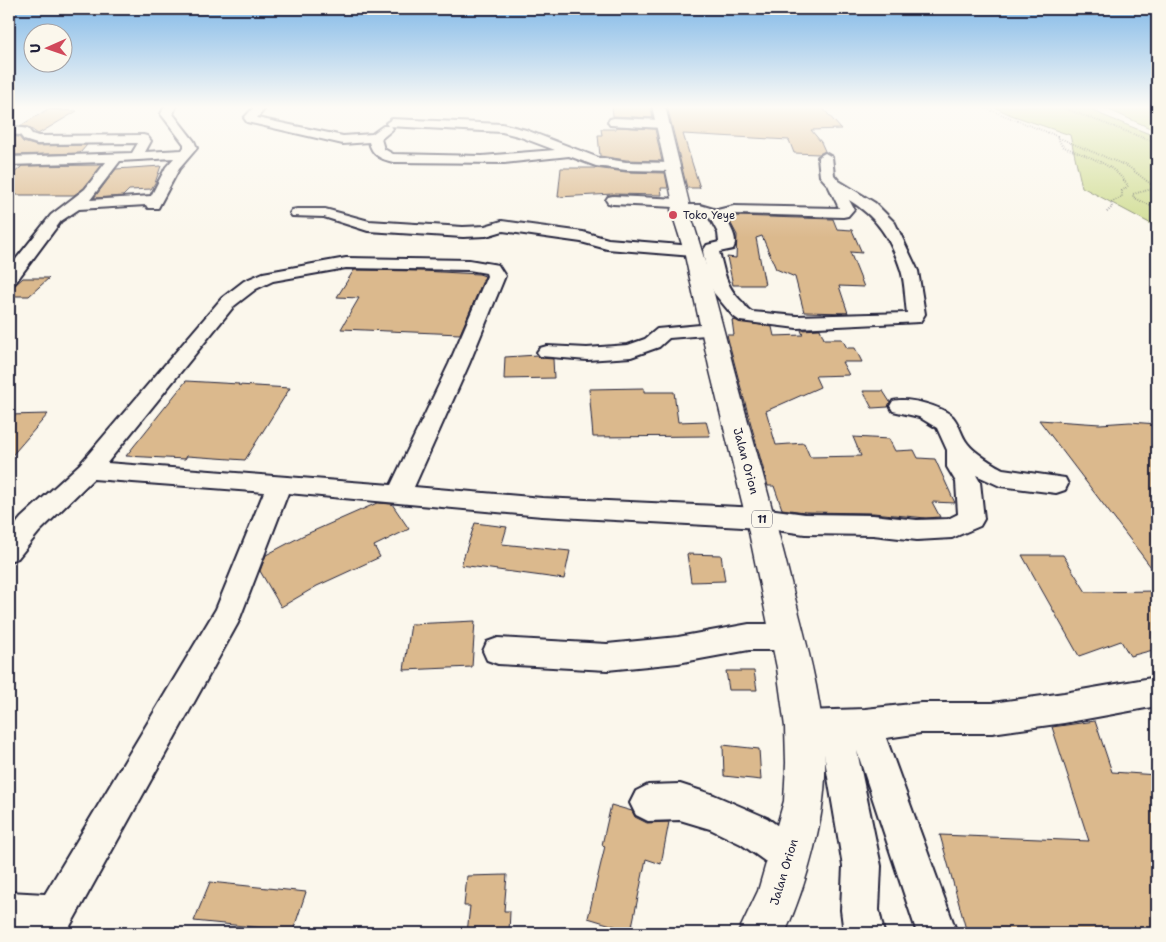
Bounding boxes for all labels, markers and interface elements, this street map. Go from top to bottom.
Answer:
north arrow [22,22,72,72]
text: U [26,43,44,54]
place label: Toko Yeye [683,208,735,223]
marker: Toko Yeye [667,209,679,221]
street label: Jalan Orion [729,426,763,496]
road number: 11 [752,510,772,528]
street label: Jalan Orion [766,837,802,907]

